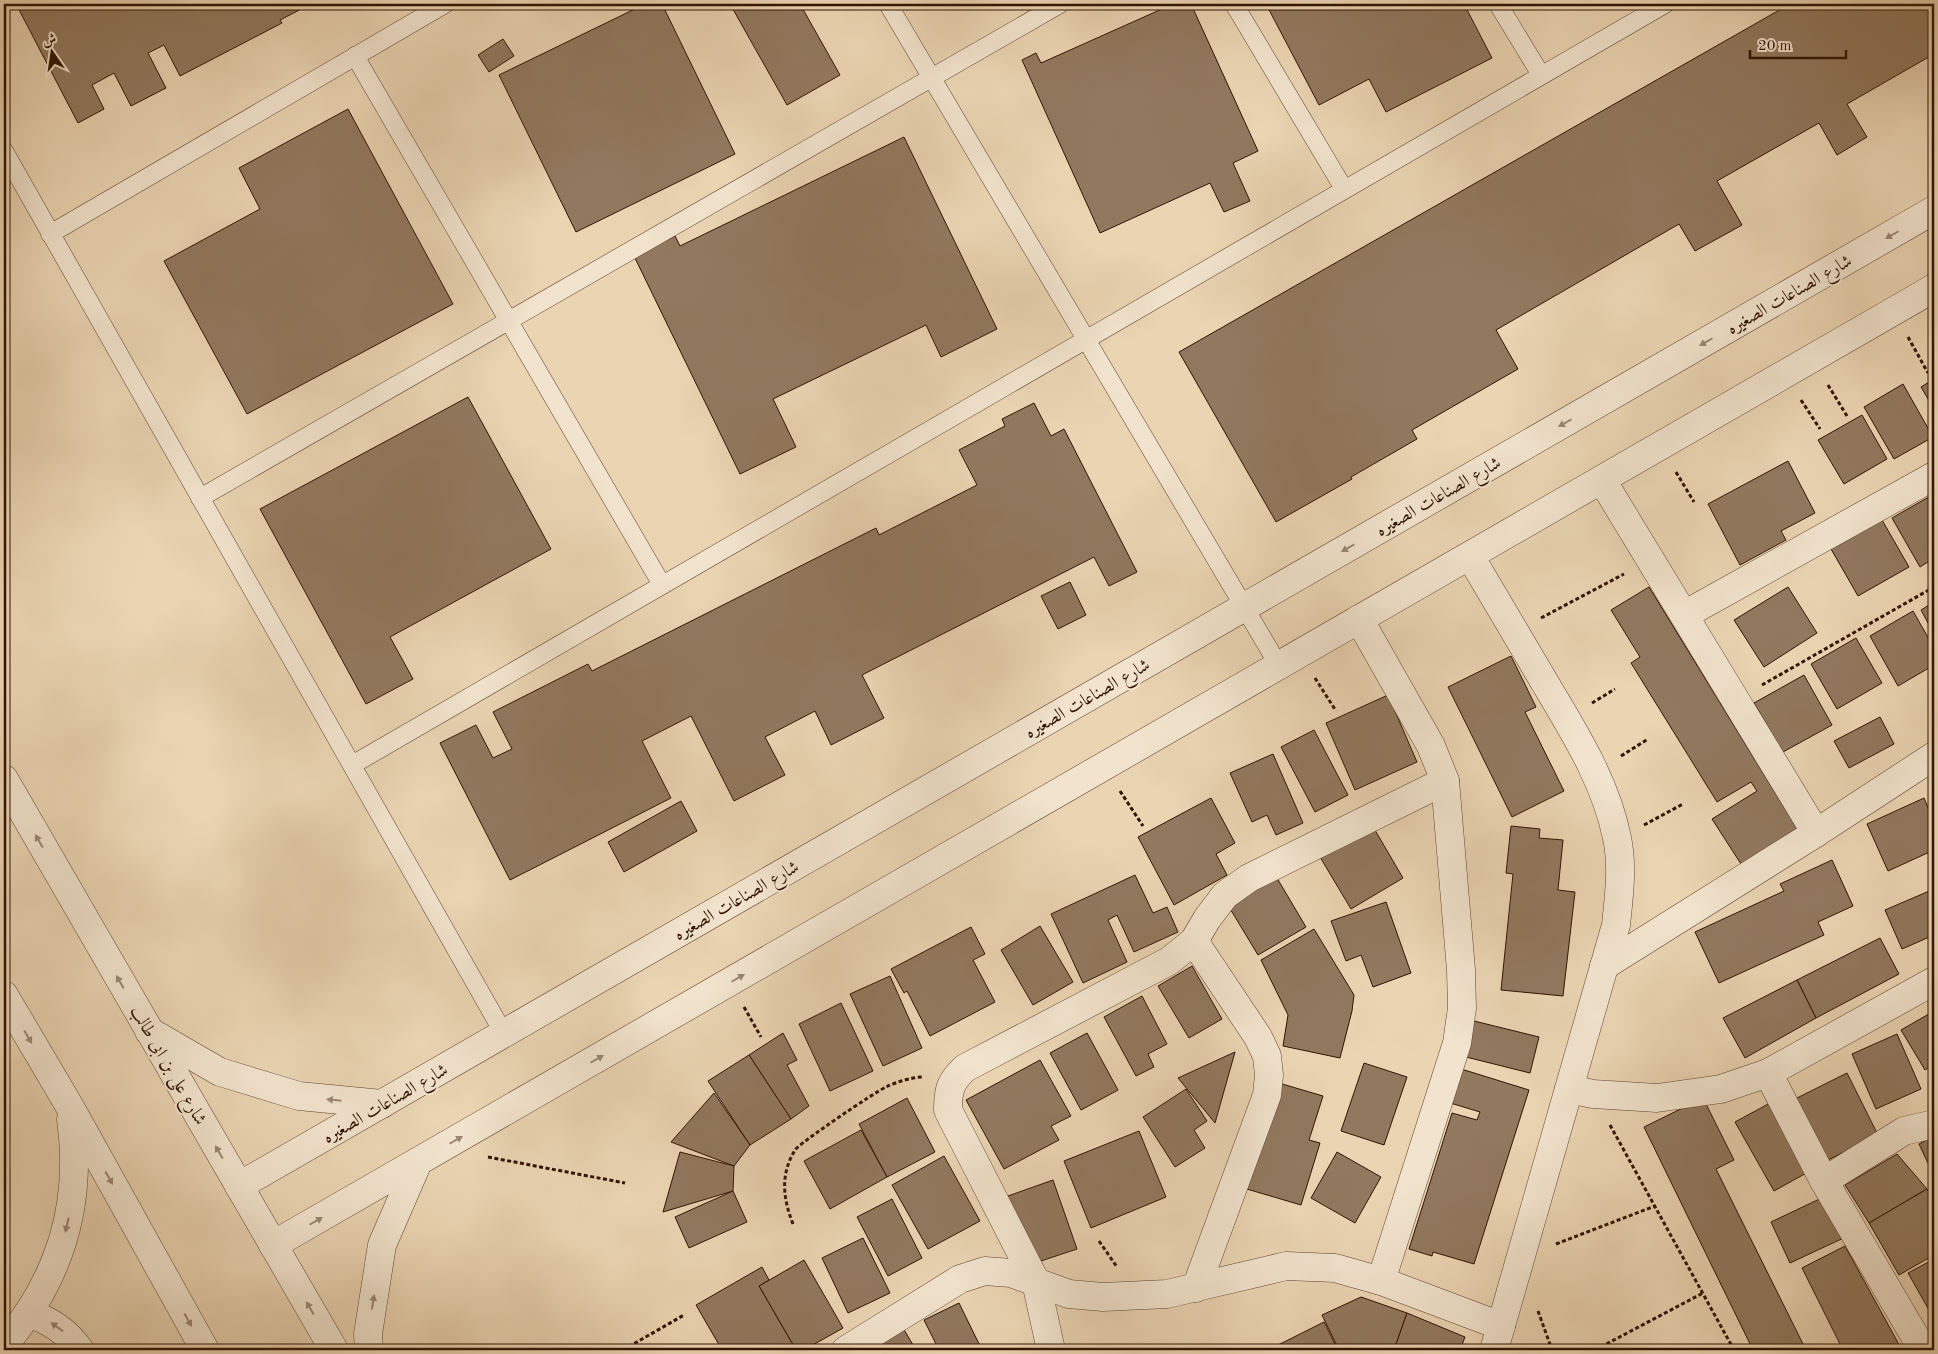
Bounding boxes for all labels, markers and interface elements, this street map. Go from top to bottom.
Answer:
north arrow [28,28,78,78]
scale bar [1750,28,1847,60]
text: ش [41,32,58,49]
text: 20 m [1758,39,1792,54]
one-way arrow [1885,230,1899,239]
street label: شارع الصناعات الصغيره [1724,252,1858,342]
one-way arrow [1698,338,1713,346]
one-way arrow [1558,419,1571,428]
street label: شارع الصناعات الصغيره [1373,454,1507,544]
one-way arrow [1341,544,1356,552]
street label: شارع الصناعات الصغيره [1022,656,1156,746]
one-way arrow [35,833,43,848]
street label: شارع الصناعات الصغيره [671,858,805,948]
one-way arrow [732,973,745,982]
one-way arrow [116,974,124,989]
street label: شارع على بن ابى طالب [122,1003,210,1131]
one-way arrow [24,1030,33,1043]
one-way arrow [591,1054,604,1063]
street label: شارع الصناعات الصغيره [320,1061,454,1151]
one-way arrow [326,1095,342,1103]
one-way arrow [450,1135,463,1144]
one-way arrow [215,1146,224,1159]
one-way arrow [105,1170,113,1185]
one-way arrow [308,1217,323,1225]
one-way arrow [63,1218,71,1233]
one-way arrow [369,1294,377,1310]
one-way arrow [305,1301,314,1315]
one-way arrow [184,1312,192,1327]
one-way arrow [50,1322,64,1332]

